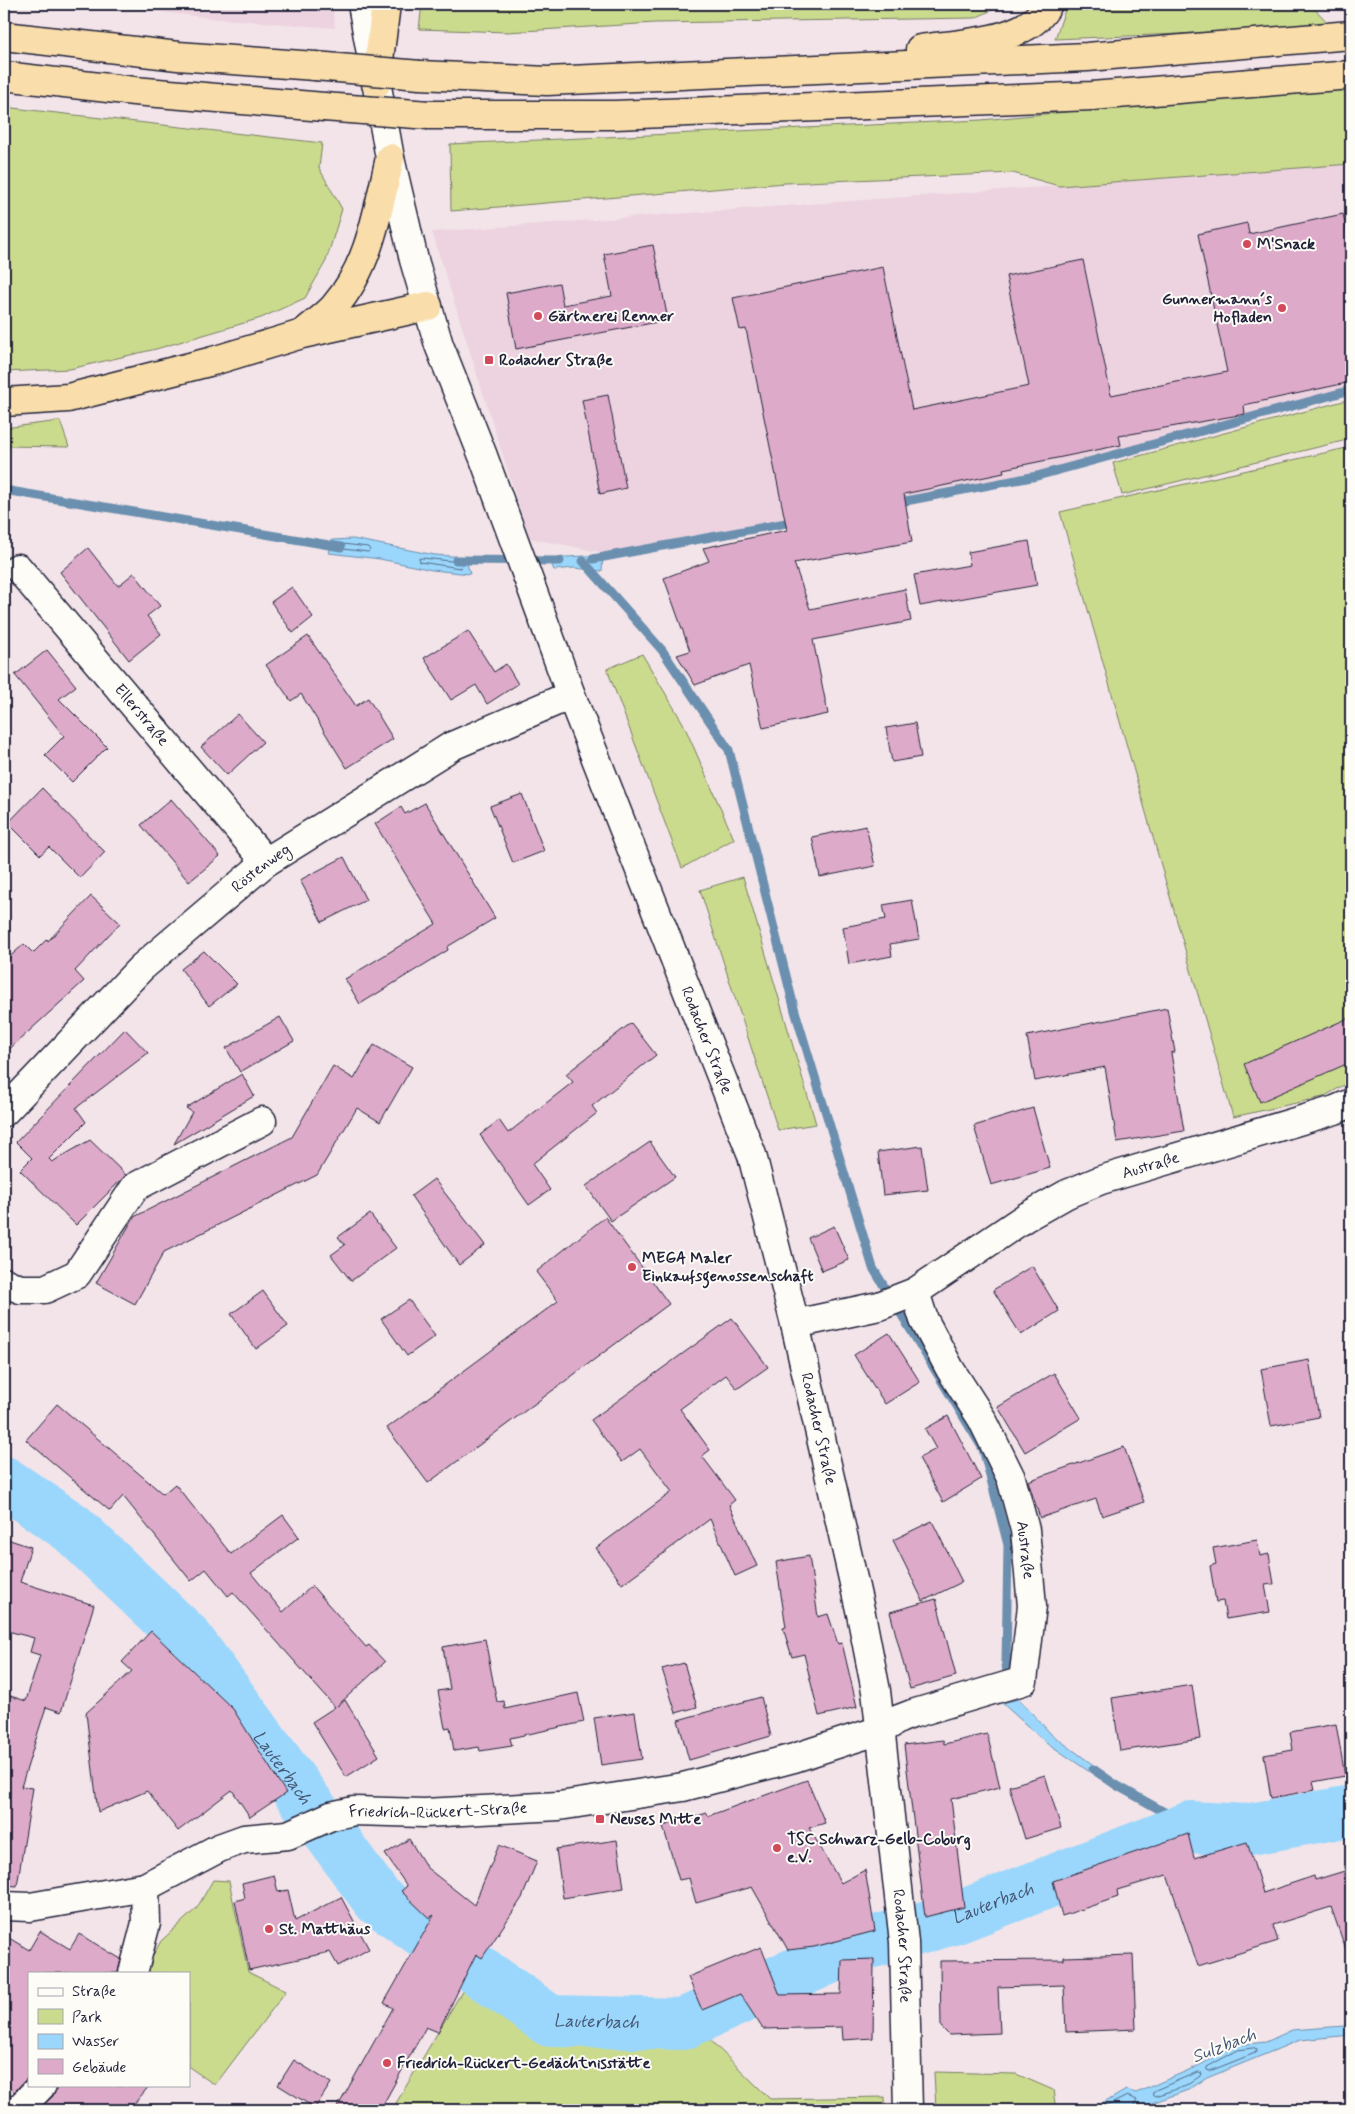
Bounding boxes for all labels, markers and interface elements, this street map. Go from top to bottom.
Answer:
place label: M'Snack [1257,234,1315,255]
marker: M'Snack [1241,238,1253,250]
place label: Gunnermann´s Hofladen [1162,289,1273,328]
marker: Gunnermann´s Hofladen [1276,302,1288,314]
place label: Gärtnerei Renner [548,306,674,327]
marker: Gärtnerei Renner [532,310,544,322]
place label: Rodacher Straße [499,350,613,371]
marker: Rodacher Straße [483,354,495,366]
street label: Ellerstraße [110,679,174,750]
street label: Röstenweg [227,839,295,897]
street label: Rodacher Straße [676,983,738,1097]
street label: Austraße [1119,1147,1182,1184]
place label: MEGA Maler Einkaufsgenossenschaft [642,1248,814,1289]
marker: MEGA Maler Einkaufsgenossenschaft [626,1261,638,1273]
street label: Rodacher Straße [796,1371,842,1487]
street label: Austraße [1011,1520,1039,1581]
water label: Lauterbach [247,1726,317,1810]
street label: Friedrich-Rückert-Straße [347,1797,528,1824]
place label: Neuses Mitte [610,1809,701,1830]
marker: Neuses Mitte [594,1813,606,1825]
place label: TSC Schwarz-Gelb-Coburg e.V. [787,1829,971,1868]
marker: TSC Schwarz-Gelb-Coburg e.V. [771,1842,783,1854]
water label: Lauterbach [949,1877,1038,1930]
street label: Rodacher Straße [888,1888,916,2003]
place label: St. Matthäus [279,1919,371,1940]
marker: St. Matthäus [263,1923,275,1935]
legend [28,1972,190,2086]
text: Straße [72,1982,116,2002]
text: Park [72,2008,102,2028]
water label: Lauterbach [553,2009,640,2035]
water label: Sulzbach [1188,2023,1260,2069]
text: Wasser [72,2032,119,2052]
place label: Friedrich-Rückert-Gedächtnisstätte [397,2053,651,2074]
marker: Friedrich-Rückert-Gedächtnisstätte [381,2057,393,2069]
text: Gebäude [72,2058,126,2078]

